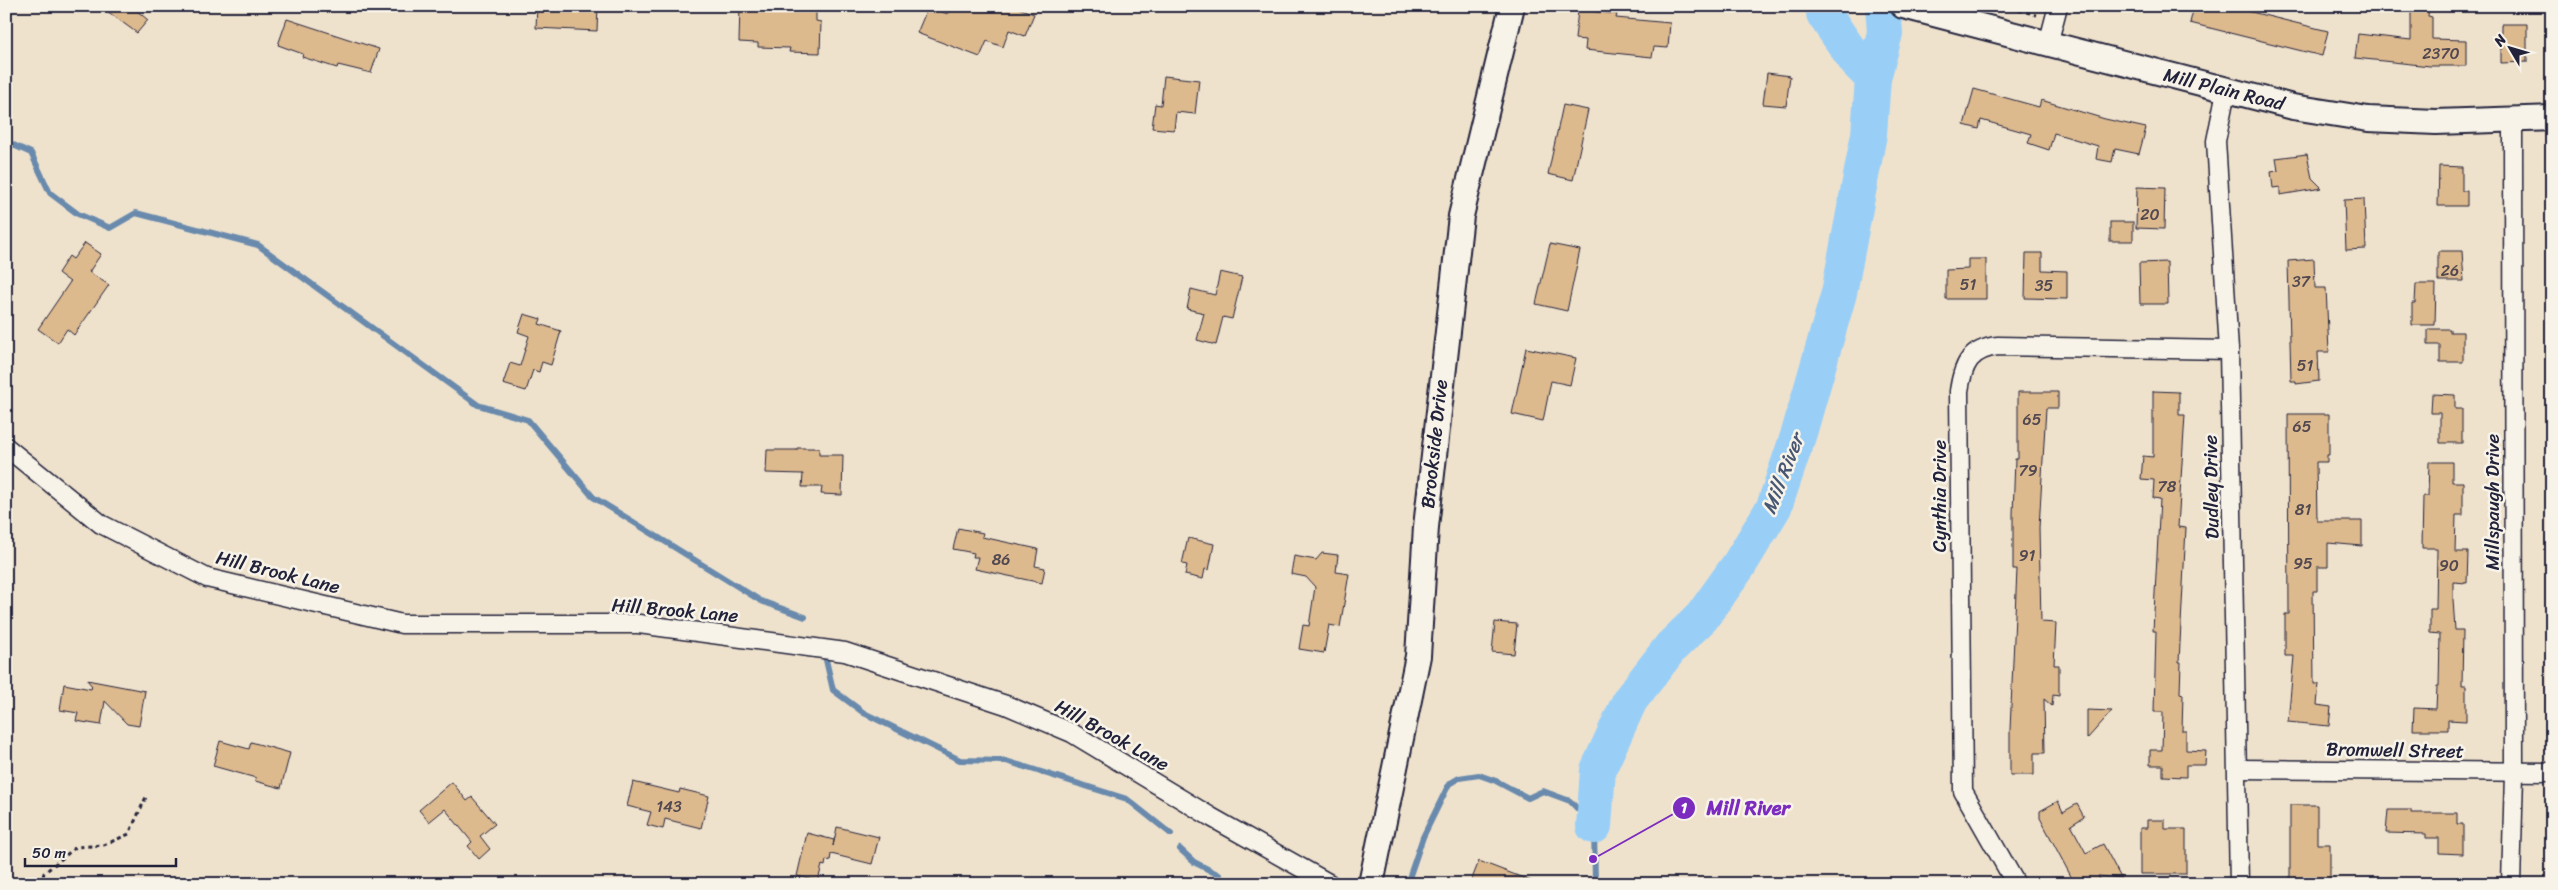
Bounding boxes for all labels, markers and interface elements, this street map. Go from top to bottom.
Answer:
north arrow [2486,22,2536,72]
text: N [2487,29,2513,53]
house number: 2370 [2422,39,2460,68]
street label: Mill Plain Road [2160,58,2289,120]
house number: 20 [2140,200,2160,229]
house number: 26 [2441,256,2459,285]
house number: 37 [2292,267,2311,296]
house number: 51 [1960,270,1976,299]
house number: 35 [2035,271,2054,300]
house number: 51 [2297,351,2313,380]
street label: Brookside Drive [1411,378,1457,510]
house number: 65 [2023,405,2042,434]
house number: 65 [2293,412,2312,441]
water label: Mill River [1752,425,1816,519]
street label: Millspaugh Drive [2476,433,2509,570]
street label: Dudley Drive [2194,434,2228,539]
street label: Cynthia Drive [1923,440,1956,552]
house number: 79 [2019,456,2038,485]
house number: 78 [2158,472,2177,501]
house number: 81 [2295,495,2311,524]
street label: Hill Brook Lane [212,541,344,603]
house number: 91 [2019,541,2035,570]
house number: 86 [992,545,1010,574]
house number: 95 [2293,549,2313,578]
house number: 90 [2439,551,2459,580]
street label: Hill Brook Lane [610,588,740,632]
street label: Hill Brook Lane [1049,690,1176,780]
street label: Bromwell Street [2326,732,2464,768]
callout: Mill River [1671,790,1800,825]
text: Mill River [1705,791,1791,826]
house number: 143 [656,792,682,821]
text: 1 [1681,795,1688,821]
scale bar [25,835,176,867]
text: 50 m [32,840,67,866]

